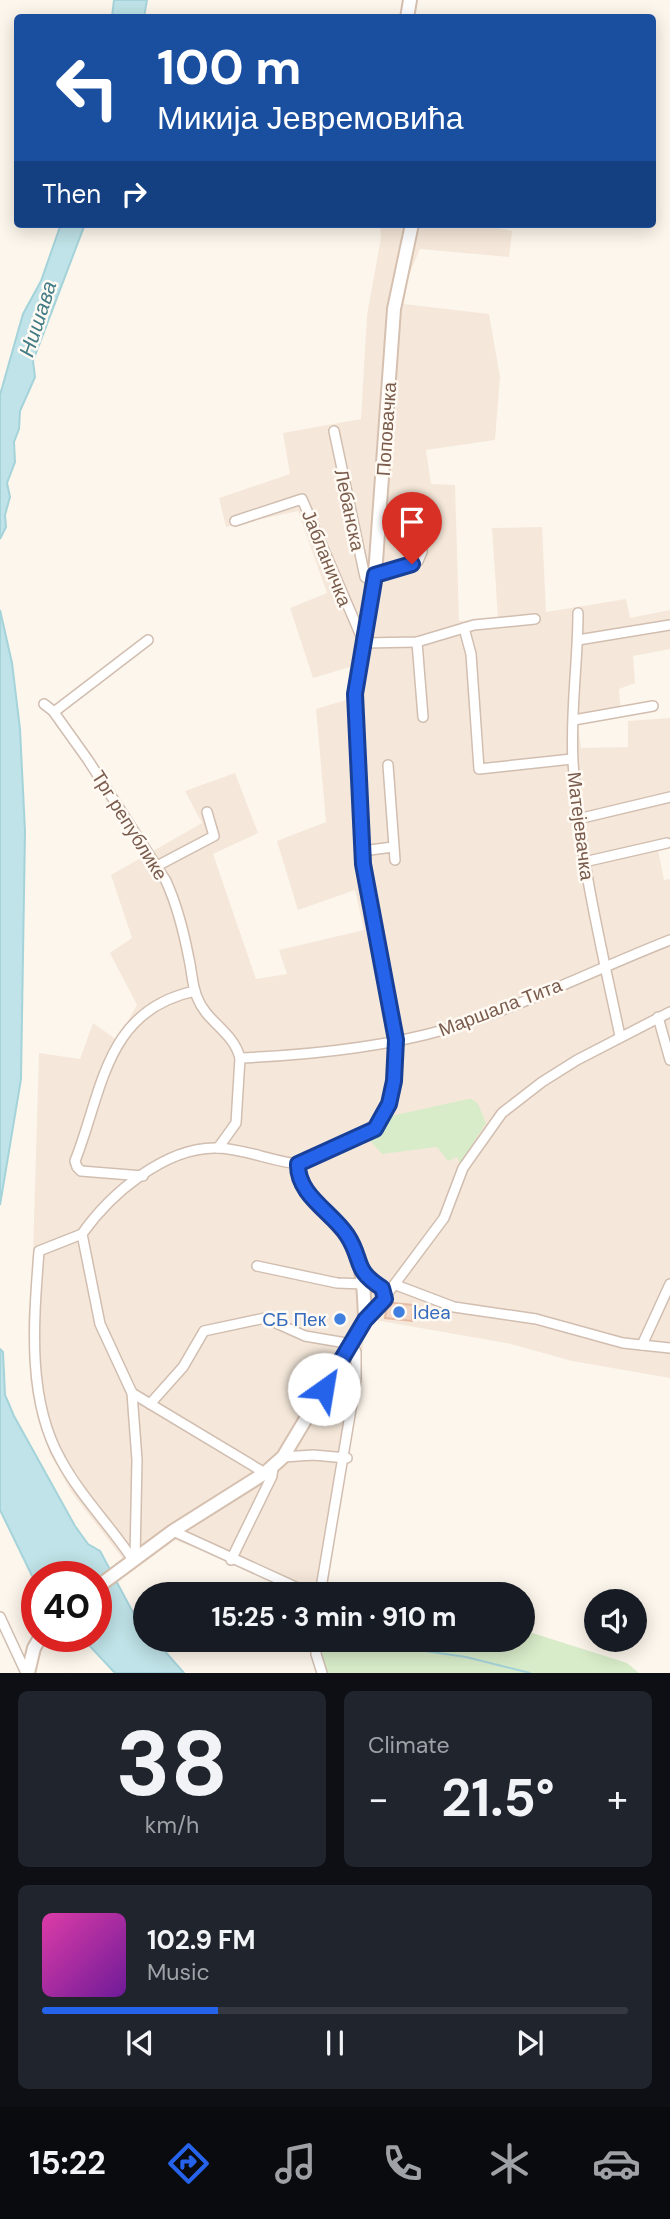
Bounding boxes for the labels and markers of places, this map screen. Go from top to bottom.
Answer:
pin [382,492,442,564]
place label: Idea [413,1300,451,1325]
marker: Idea [391,1304,407,1320]
place label: СБ Пек [262,1307,327,1332]
marker: СБ Пек [332,1311,348,1327]

